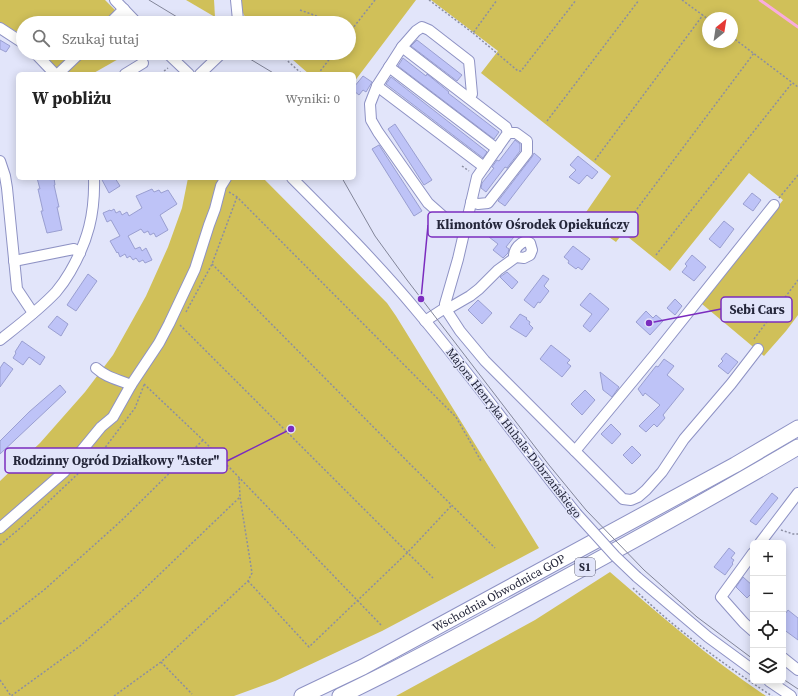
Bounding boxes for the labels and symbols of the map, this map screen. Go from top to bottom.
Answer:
north arrow [702,12,738,48]
callout: Klimontów Ośrodek Opiekuńczy [428,212,638,237]
text: Klimontów Ośrodek Opiekuńczy [436,216,630,233]
callout: Sebi Cars [721,297,792,322]
text: Sebi Cars [729,301,785,318]
street label: Majora Henryka Hubala-Dobrzańskiego [442,345,586,522]
callout: Rodzinny Ogród Działkowy "Aster" [5,448,227,473]
text: Rodzinny Ogród Działkowy "Aster" [13,452,219,469]
street label: Wschodnia Obwodnica GOP [429,551,568,636]
road number: S1 [575,558,595,576]

